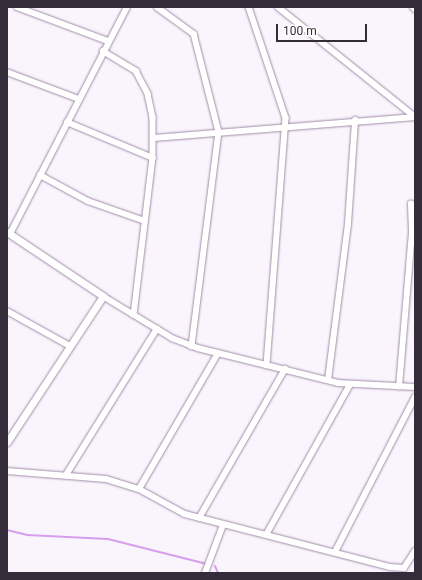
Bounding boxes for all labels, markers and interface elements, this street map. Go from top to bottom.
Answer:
scale bar [278,16,369,42]
text: 100 m [283,24,317,38]

